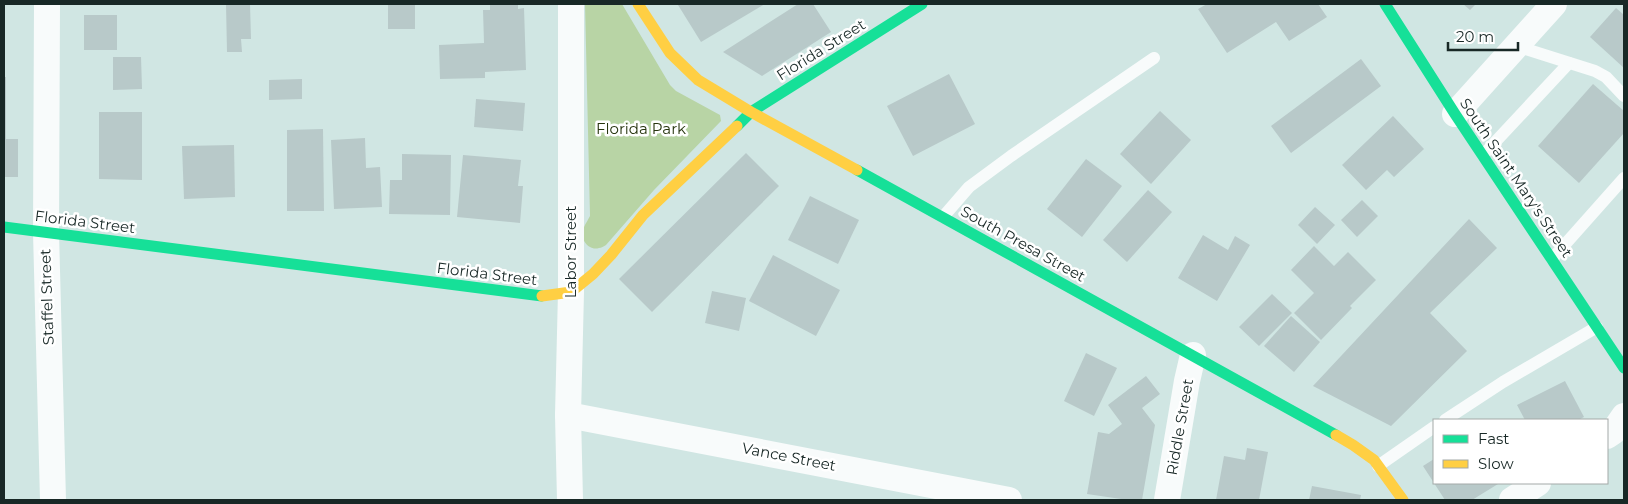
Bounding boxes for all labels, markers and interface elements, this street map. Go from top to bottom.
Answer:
street label: Florida Street [773,15,869,84]
scale bar [1448,20,1518,52]
text: 20 m [1456,27,1494,46]
street label: South Saint Mary's Street [1456,94,1577,261]
park label: Florida Park [596,119,686,138]
street label: South Presa Street [958,201,1089,286]
street label: Florida Street [34,206,136,237]
street label: Labor Street [561,206,580,298]
street label: Staffel Street [35,249,58,345]
street label: Florida Street [436,258,538,289]
street label: Riddle Street [1162,377,1197,477]
legend [1433,419,1608,484]
text: Fast [1478,429,1509,448]
street label: Vance Street [741,438,838,475]
text: Slow [1478,454,1514,473]

